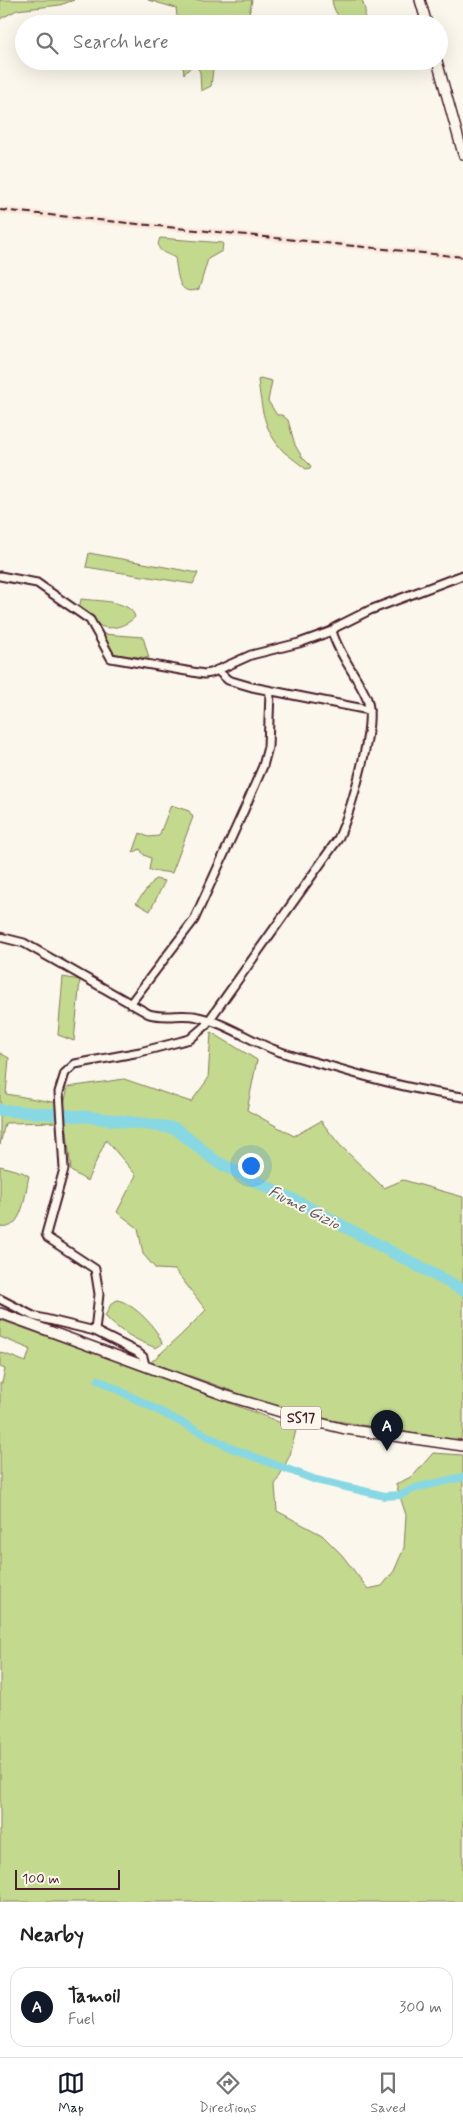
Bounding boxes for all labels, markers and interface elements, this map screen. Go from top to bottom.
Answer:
search box [15,15,448,70]
icon: search [33,29,61,57]
text: Search here [73,30,169,55]
your location [238,1153,264,1179]
water label: Fiume Gizio [265,1181,344,1235]
road number: SS17 [281,1406,321,1430]
pin: A [371,1410,403,1451]
scale bar [15,1867,120,1890]
text: 100 m [22,1870,60,1888]
text: Nearby [20,1921,84,1949]
text: Tamoil [68,1984,120,2009]
text: A [32,1997,42,2018]
text: 300 m [399,1997,442,2018]
text: Fuel [68,2009,95,2030]
tab: Map [57,2069,85,2117]
tab: Directions [199,2069,257,2117]
tab: Saved [371,2069,406,2117]

